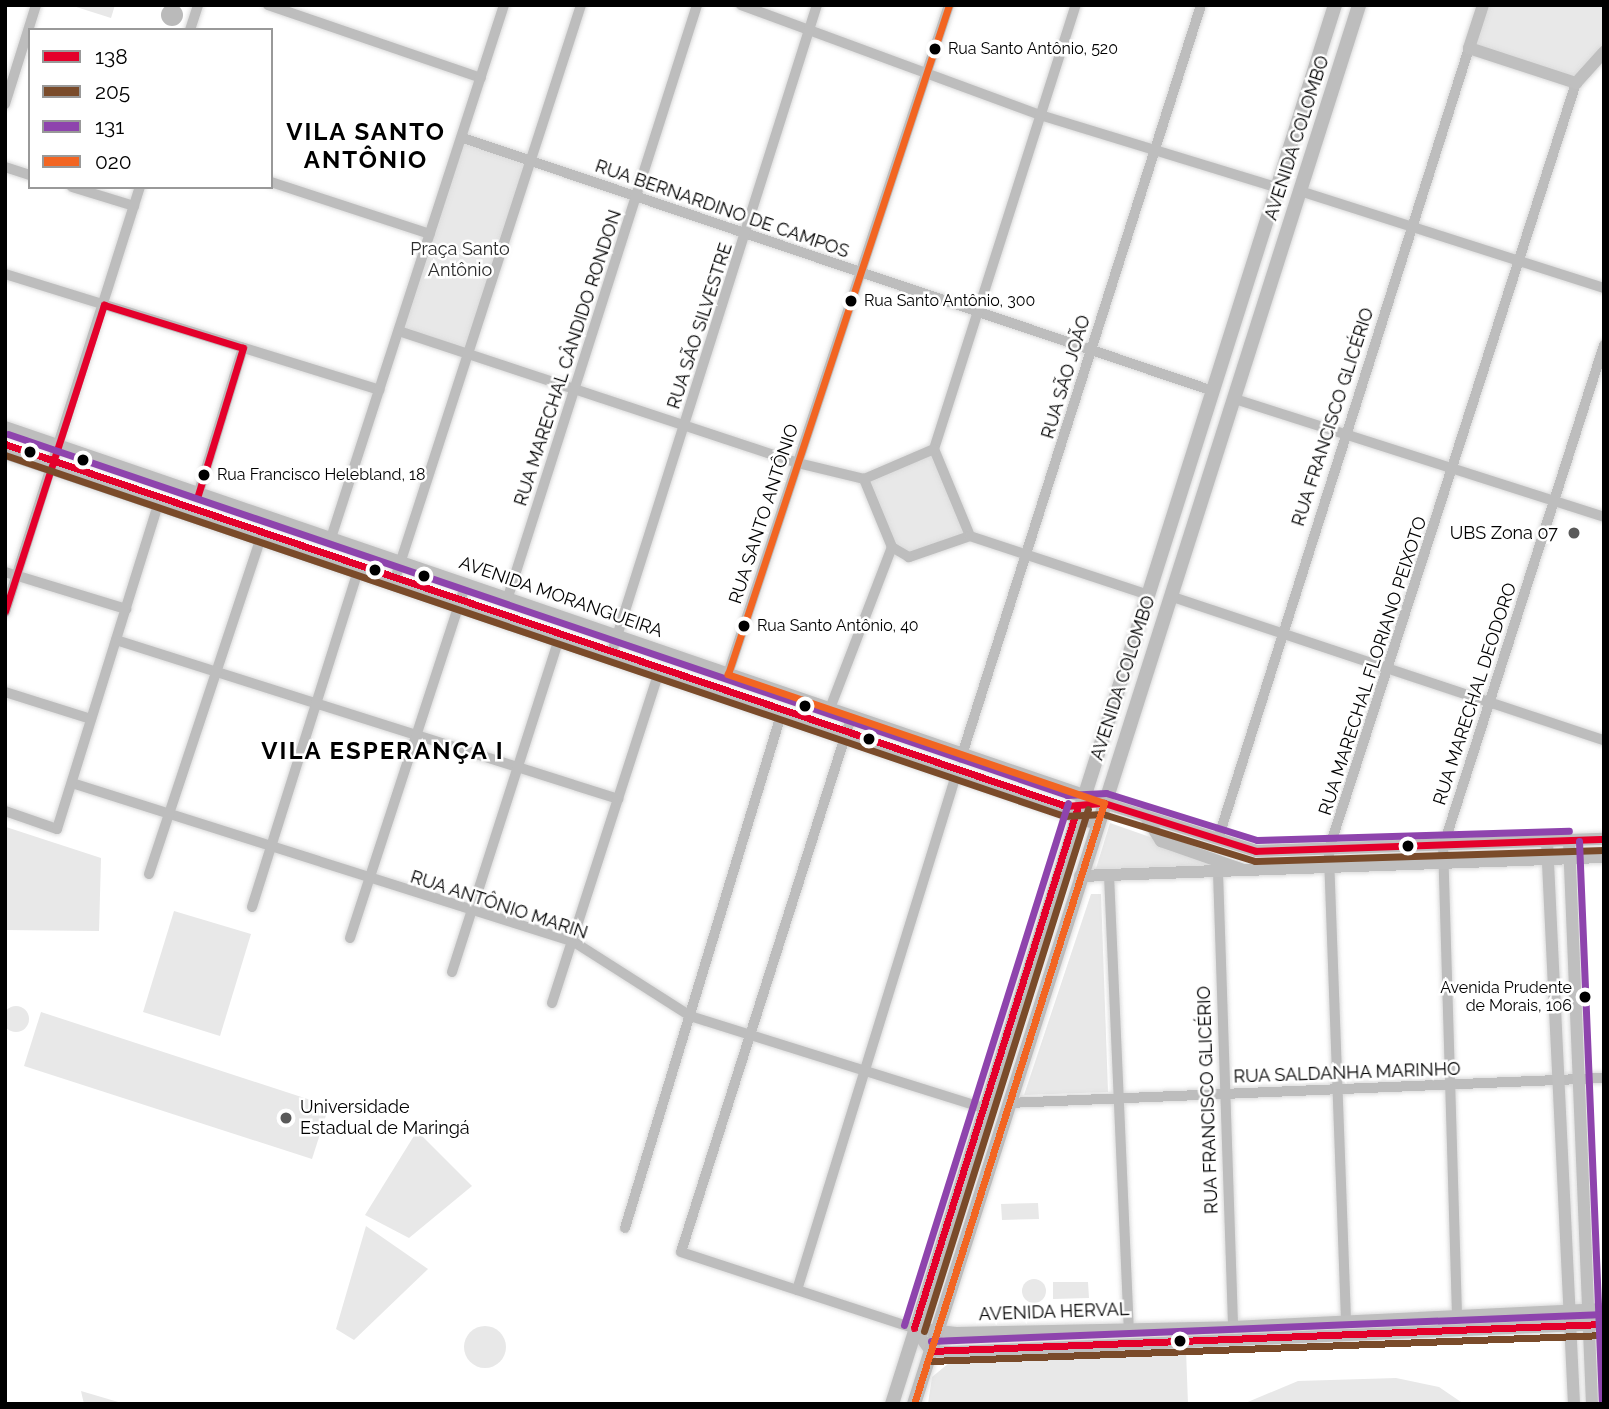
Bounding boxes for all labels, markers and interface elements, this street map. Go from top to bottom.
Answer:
legend [28,28,273,189]
place label: Rua Santo Antônio, 520 [948,39,1118,59]
marker: Rua Santo Antônio, 520 [928,42,942,56]
text: 138 [95,44,128,69]
street label: AVENIDA COLOMBO [1260,53,1334,223]
text: 205 [95,79,130,104]
text: 131 [95,114,124,139]
district label: VILA SANTO ANTÔNIO [287,118,445,174]
text: 020 [95,149,132,174]
street label: RUA BERNARDINO DE CAMPOS [592,155,852,263]
street label: RUA MARECHAL CÂNDIDO RONDON [510,207,626,509]
park label: Praça Santo Antônio [410,239,510,282]
street label: RUA SÃO SILVESTRE [663,240,737,412]
place label: Rua Santo Antônio, 300 [864,291,1036,311]
marker: Rua Santo Antônio, 300 [844,294,858,308]
street label: RUA FRANCISCO GLICÉRIO [1287,305,1379,529]
street label: RUA SÃO JOÃO [1037,312,1095,442]
street label: RUA SANTO ANTÔNIO [725,421,803,607]
unlabelled marker [23,445,37,459]
unlabelled marker [76,453,90,467]
place label: Rua Francisco Helebland, 18 [217,465,425,485]
marker: Rua Francisco Helebland, 18 [197,468,211,482]
street label: RUA MARECHAL FLORIANO PEIXOTO [1314,513,1432,819]
place label: UBS Zona 07 [1450,522,1558,544]
marker: UBS Zona 07 [1564,523,1584,543]
street label: AVENIDA MORANGUEIRA [456,552,666,642]
unlabelled marker [368,563,382,577]
unlabelled marker [417,569,431,583]
street label: RUA MARECHAL DEODORO [1429,580,1521,808]
street label: AVENIDA COLOMBO [1086,593,1160,763]
place label: Rua Santo Antônio, 40 [757,616,919,636]
marker: Rua Santo Antônio, 40 [737,619,751,633]
unlabelled marker [798,699,812,713]
unlabelled marker [862,732,876,746]
district label: VILA ESPERANÇA I [263,737,503,765]
unlabelled marker [1401,839,1415,853]
street label: RUA ANTÔNIO MARIN [407,866,591,944]
place label: Avenida Prudente de Morais, 106 [1440,978,1572,1016]
street label: RUA FRANCISCO GLICÉRIO [1193,985,1223,1215]
marker: Avenida Prudente de Morais, 106 [1578,990,1592,1004]
street label: RUA SALDANHA MARINHO [1233,1058,1461,1088]
place label: Universidade Estadual de Maringá [300,1097,470,1140]
marker: Universidade Estadual de Maringá [278,1110,294,1126]
street label: AVENIDA HERVAL [978,1299,1130,1325]
unlabelled marker [1173,1334,1187,1348]

